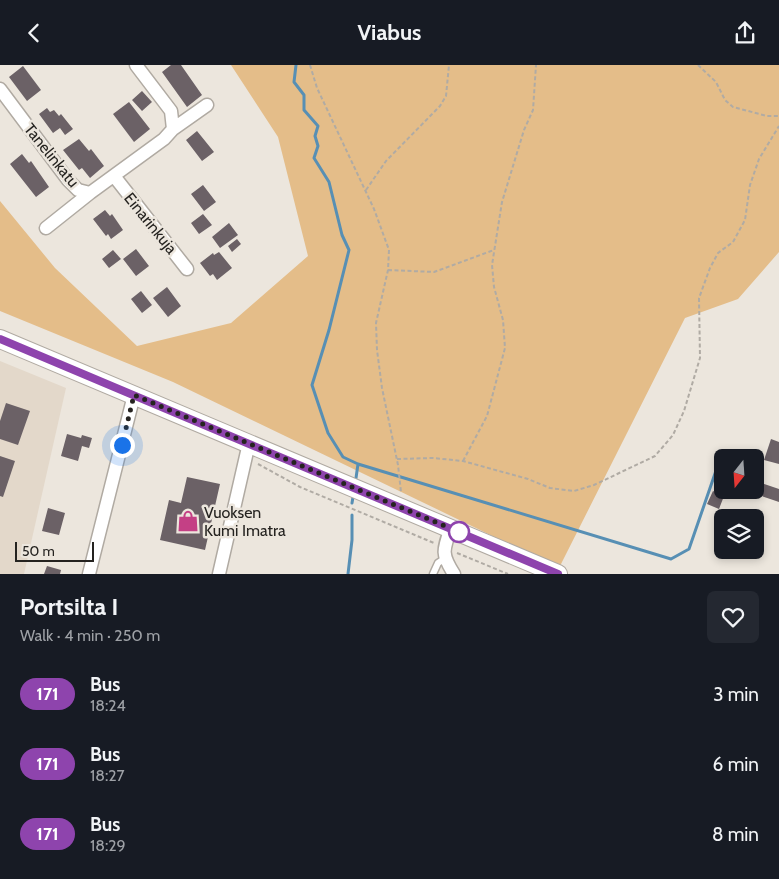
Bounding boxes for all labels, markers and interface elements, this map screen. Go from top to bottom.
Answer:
icon: back [20,19,48,47]
text: Viabus [358,19,421,46]
icon: share [731,19,759,47]
street label: Tanelinkatu [20,119,83,191]
street label: Einarinkuja [120,189,181,258]
your location [110,433,135,458]
north arrow [714,449,764,499]
map controls [714,449,764,559]
place label: Vuoksen Kumi Imatra [204,503,286,540]
shop icon: Vuoksen Kumi Imatra [175,508,201,534]
button: layers [714,509,764,559]
unlabelled marker [448,521,470,543]
scale bar [15,539,94,562]
text: 50 m [22,542,55,560]
button: heart [707,591,759,643]
text: Portsilta I [20,592,118,621]
text: Walk · 4 min · 250 m [20,626,160,645]
text: Bus [90,673,120,696]
text: 171 [36,683,59,705]
text: 3 min [713,683,759,706]
text: 18:24 [90,696,126,715]
text: Bus [90,743,120,766]
text: 171 [36,753,59,775]
text: 6 min [713,753,759,776]
text: 18:27 [90,766,125,785]
text: Bus [90,813,120,836]
text: 171 [36,823,59,845]
text: 8 min [712,823,759,846]
text: 18:29 [90,836,126,855]

